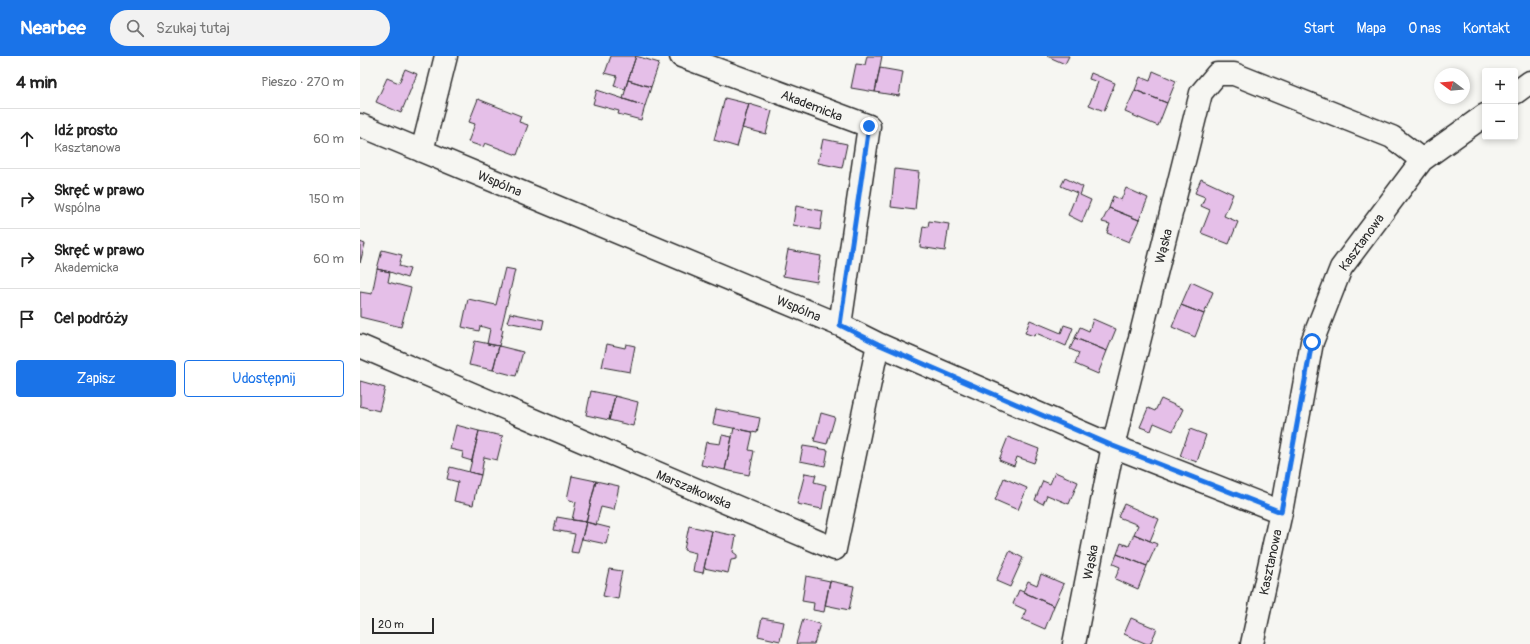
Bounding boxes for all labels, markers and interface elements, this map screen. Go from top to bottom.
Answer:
search box [110,10,390,46]
text: Nearbee [20,16,86,40]
icon: search [124,17,146,39]
text: Szukaj tutaj [156,19,230,38]
text: Start [1303,20,1334,37]
text: Mapa [1356,20,1386,37]
text: O nas [1408,20,1441,37]
text: Kontakt [1463,20,1510,37]
north arrow [1434,68,1470,104]
map controls [1482,68,1518,140]
button: + [1482,68,1518,104]
text: 4 min [16,72,57,93]
text: Pieszo · 270 m [261,74,344,90]
street label: Akademicka [779,87,845,125]
button: − [1482,104,1518,140]
route end [860,117,878,135]
text: Idź prosto [54,121,118,140]
icon: ahead [16,128,38,150]
text: 60 m [313,131,344,147]
text: Kasztanowa [54,140,121,156]
street label: Wspólna [475,167,524,200]
text: Skręć w prawo [54,181,144,200]
icon: right [16,188,38,210]
text: 150 m [309,191,344,207]
text: Wspólna [54,200,101,216]
street label: Kasztanowa [1336,211,1388,274]
street label: Wąska [1152,227,1176,265]
text: Skręć w prawo [54,241,144,260]
icon: right [16,248,38,270]
text: 60 m [313,251,344,267]
text: Akademicka [54,260,119,276]
street label: Wspólna [774,292,823,325]
icon: arrive [16,308,38,330]
text: Cel podróży [54,309,128,328]
route start [1303,333,1321,351]
button: Zapisz [16,360,176,397]
button: Udostępnij [184,360,344,397]
street label: Marszałkowska [654,467,734,513]
street label: Kasztanowa [1256,528,1286,596]
street label: Wąska [1080,543,1102,581]
scale bar [372,616,434,635]
text: 20 m [378,618,404,631]

